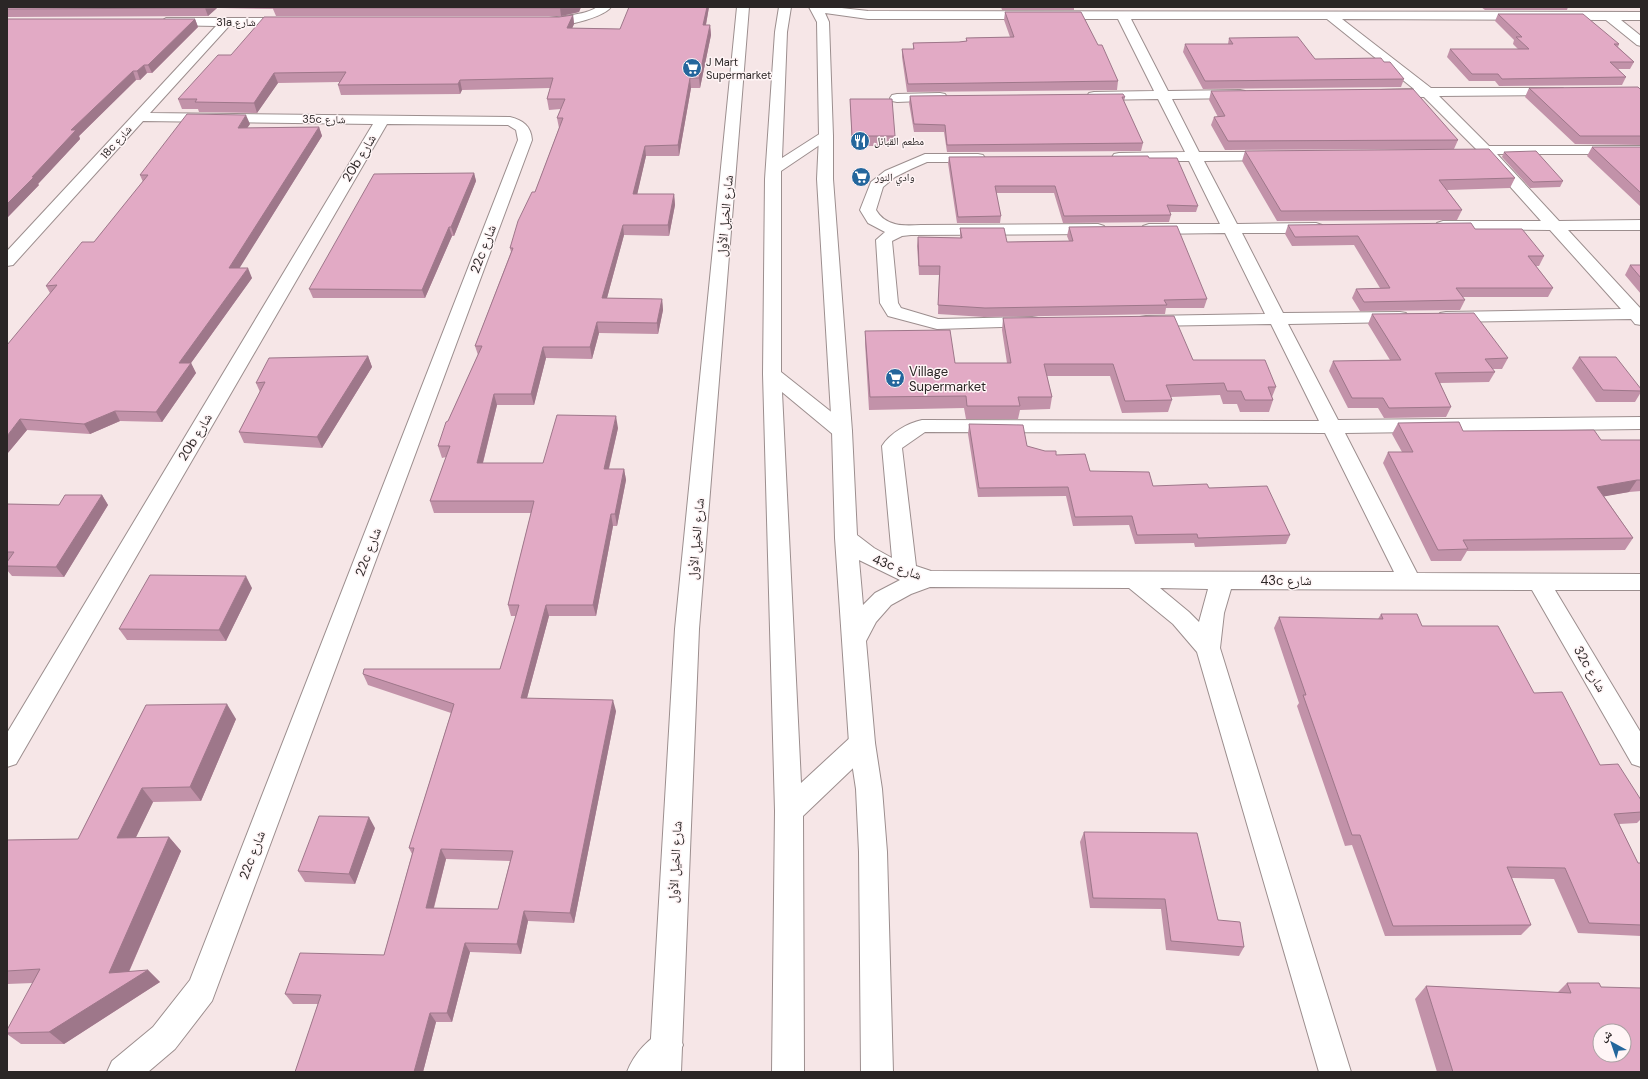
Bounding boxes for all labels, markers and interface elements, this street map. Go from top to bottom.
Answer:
street label: 31a شارع [216,15,256,29]
place label: J Mart Supermarket [706,55,771,82]
supermarket icon: J Mart Supermarket [681,57,703,79]
street label: 35c شارع [302,112,346,126]
street label: 18c شارع [97,122,135,162]
restaurant icon: مطعم القبائل [849,130,871,152]
street label: 20b شارع [338,131,381,185]
place label: مطعم القبائل [874,134,924,149]
supermarket icon: وادي النور [850,166,872,188]
place label: وادي النور [874,170,915,186]
street label: شارع الخيل الأول [713,174,738,258]
street label: 22c شارع [466,222,501,276]
place label: Village Supermarket [909,363,986,395]
supermarket icon: Village Supermarket [884,367,906,389]
street label: 20b شارع [174,410,217,464]
street label: شارع الخيل الأول [684,497,709,581]
street label: 22c شارع [351,525,386,579]
street label: 43c شارع [870,550,924,585]
street label: 43c شارع [1260,572,1312,590]
street label: 32c شارع [1569,643,1610,696]
street label: شارع الخيل الأول [664,821,687,904]
street label: 22c شارع [235,828,270,882]
north arrow [1592,1023,1632,1063]
text: ش [1597,1026,1615,1045]

